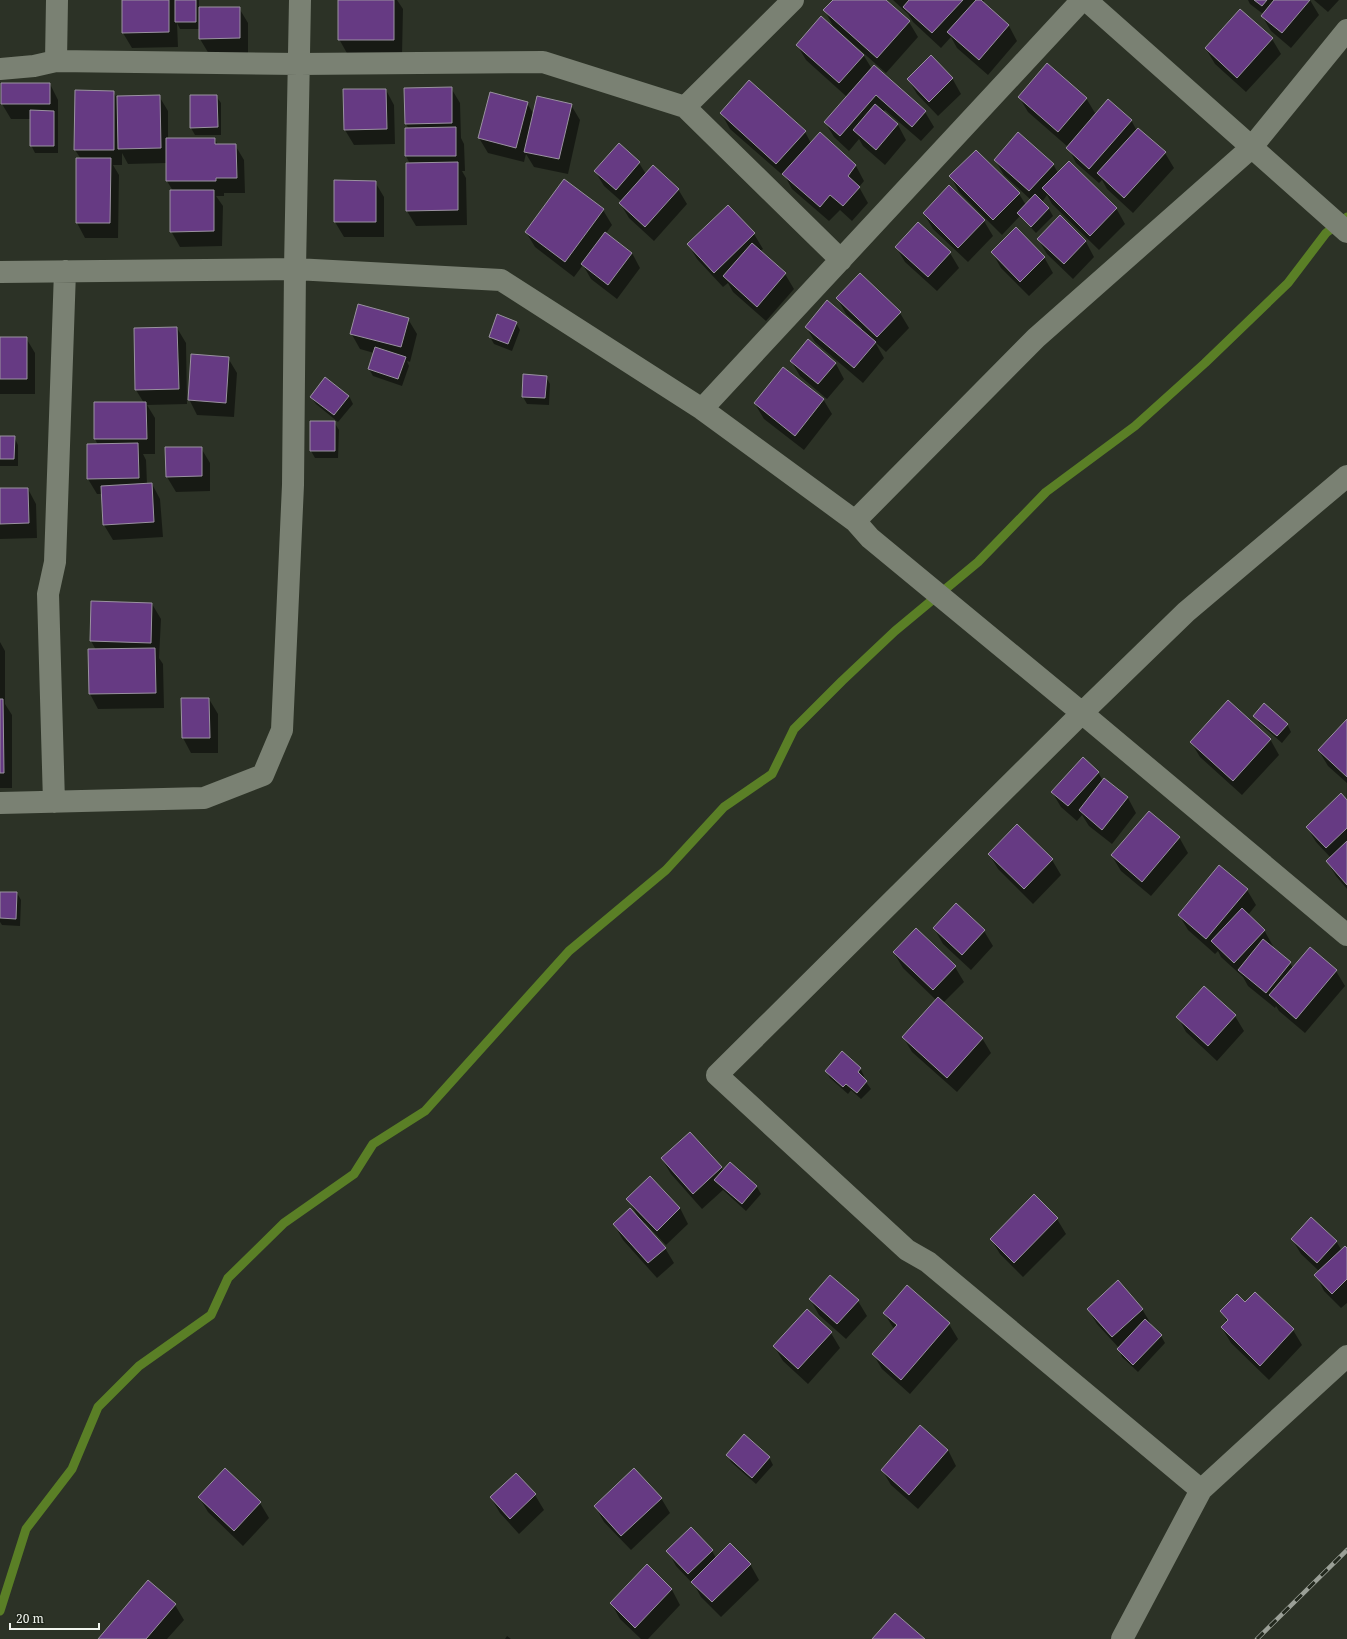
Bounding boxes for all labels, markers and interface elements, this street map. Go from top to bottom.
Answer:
scale bar [10,1605,99,1631]
text: 20 m [16,1610,44,1627]

